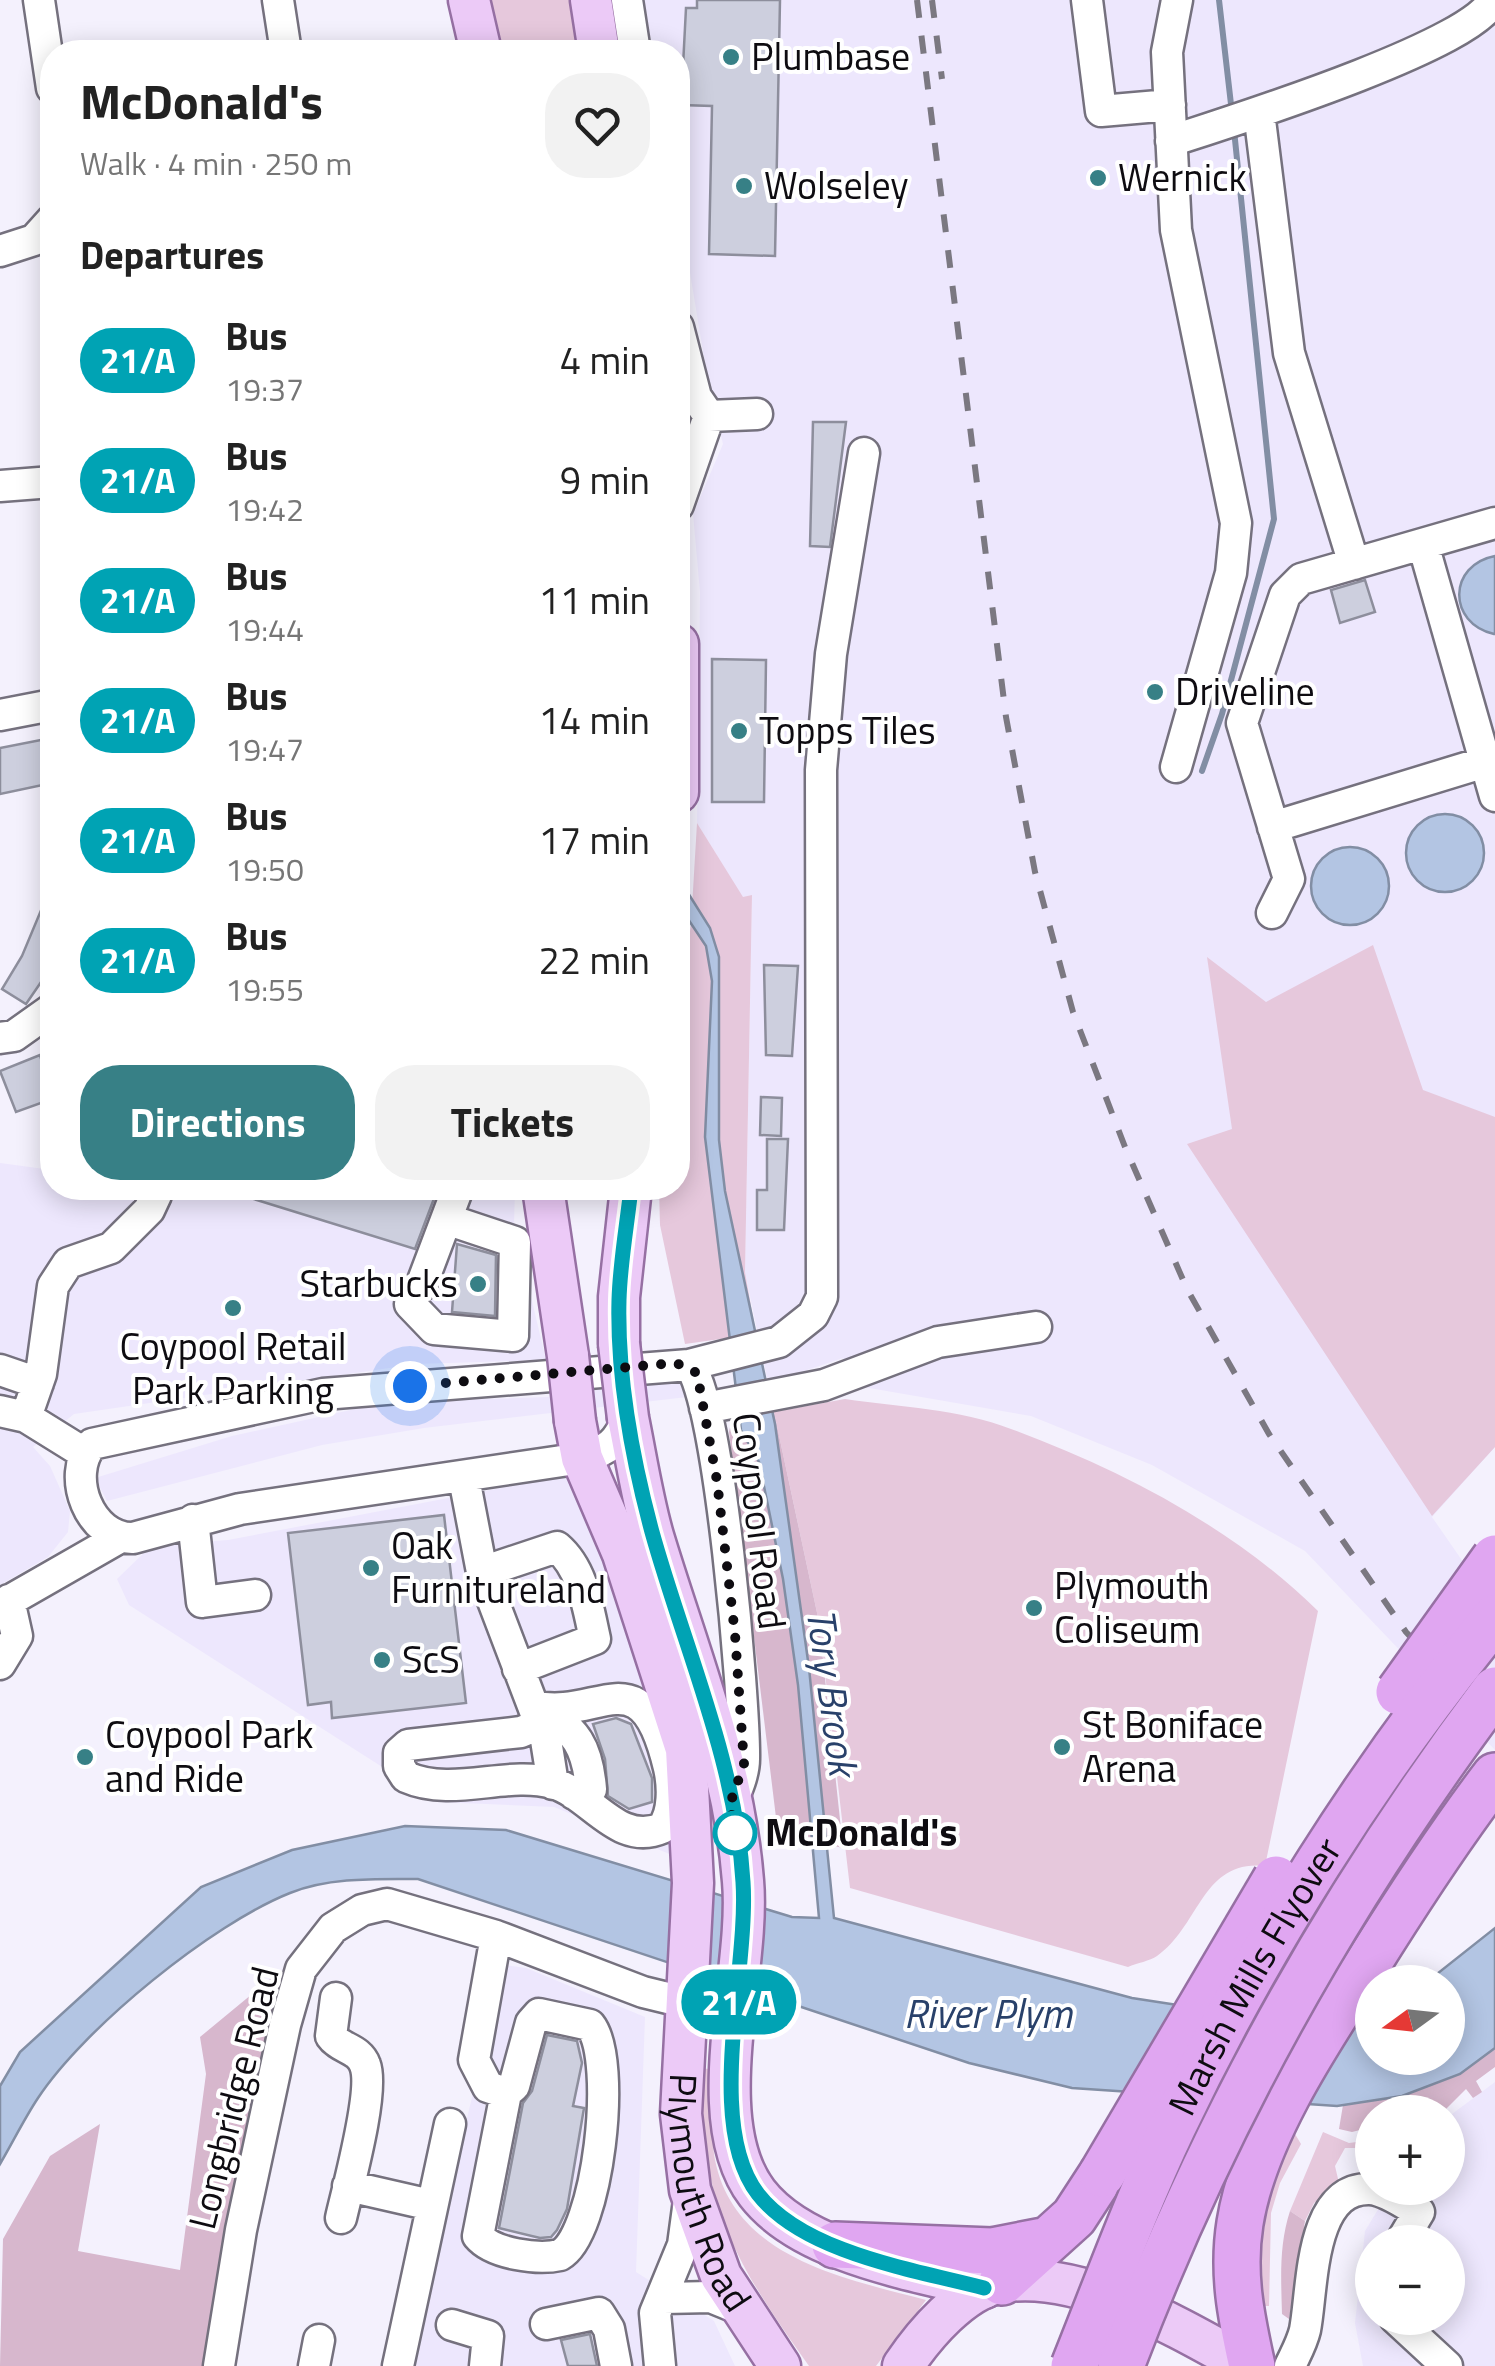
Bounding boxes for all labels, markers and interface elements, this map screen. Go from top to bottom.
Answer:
place label: Plumbase [751,27,910,85]
marker: Plumbase [720,46,742,68]
text: McDonald's [80,65,323,138]
button: heart [545,73,650,178]
text: Walk · 4 min · 250 m [80,139,352,187]
place label: Wernick [1118,148,1247,206]
place label: Wolseley [764,156,909,214]
marker: Wernick [1087,167,1109,189]
marker: Wolseley [733,175,755,197]
text: Departures [80,226,264,284]
text: Bus [225,307,287,365]
text: 4 min [560,331,650,389]
text: 21/A [100,333,175,387]
text: 19:37 [225,365,304,413]
text: Bus [225,427,287,485]
text: 9 min [560,451,650,509]
text: 21/A [100,453,175,507]
text: 19:42 [225,485,304,533]
text: Bus [225,547,287,605]
text: 11 min [539,571,650,629]
text: 21/A [100,573,175,627]
text: 19:44 [225,605,304,653]
place label: Driveline [1175,662,1315,720]
text: Bus [225,667,287,725]
marker: Driveline [1144,681,1166,703]
text: 14 min [539,691,650,749]
text: 21/A [100,693,175,747]
place label: Topps Tiles [759,701,936,759]
marker: Topps Tiles [728,720,750,742]
text: 19:47 [225,725,304,773]
text: Bus [225,787,287,845]
text: 17 min [539,811,650,869]
text: 21/A [100,813,175,867]
text: 19:50 [225,845,304,893]
text: Bus [225,907,287,965]
text: 22 min [539,931,650,989]
text: 21/A [100,933,175,987]
text: 19:55 [225,965,304,1013]
button: Directions [80,1065,355,1180]
button: Tickets [375,1065,650,1180]
place label: Starbucks [300,1254,458,1312]
marker: Starbucks [467,1273,489,1295]
marker: Coypool Retail Park Parking [222,1297,244,1319]
place label: Coypool Retail Park Parking [119,1317,347,1419]
your location [385,1361,435,1411]
street label: Coypool Road [718,1409,802,1633]
place label: Oak Furnitureland [391,1516,606,1618]
place label: Plymouth Coliseum [1054,1556,1209,1658]
marker: Oak Furnitureland [360,1557,382,1579]
marker: Plymouth Coliseum [1023,1597,1045,1619]
water label: Tory Brook [791,1605,875,1783]
place label: ScS [402,1630,460,1688]
marker: ScS [371,1649,393,1671]
place label: St Boniface Arena [1082,1695,1263,1797]
place label: Coypool Park and Ride [105,1705,313,1807]
marker: St Boniface Arena [1051,1736,1073,1758]
marker: Coypool Park and Ride [74,1746,96,1768]
place label: McDonald's [765,1803,957,1861]
marker: McDonald's [714,1812,756,1854]
street label: Marsh Mills Flyover [1152,1825,1356,2125]
street label: Longbridge Road [172,1960,294,2235]
north arrow [1355,1965,1465,2075]
map controls [1355,1965,1465,2335]
line badge: 21/A [669,1970,809,2034]
text: 21/A [701,1975,777,2029]
water label: River Plym [904,1983,1073,2044]
street label: Plymouth Road [653,2072,767,2323]
button: + [1355,2095,1465,2205]
button: − [1355,2225,1465,2335]

